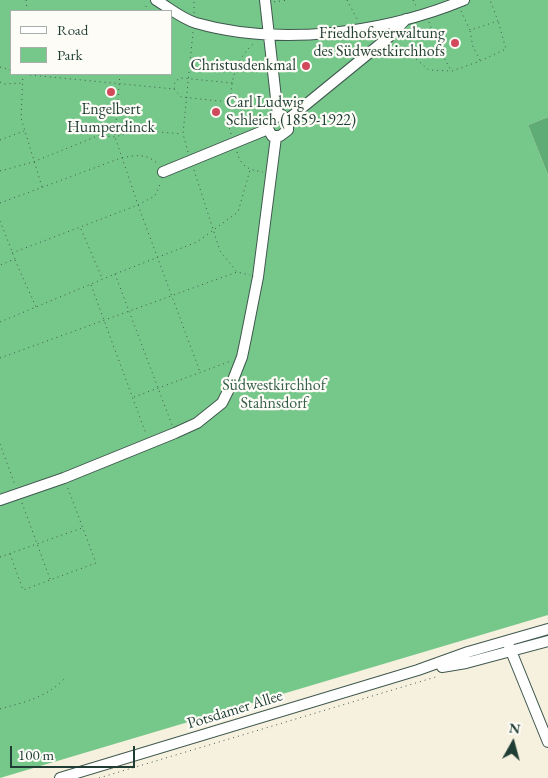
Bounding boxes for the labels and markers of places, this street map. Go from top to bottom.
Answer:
place label: Friedhofsverwaltung des Südwestkirchhofs [313,24,445,62]
marker: Friedhofsverwaltung des Südwestkirchhofs [449,37,461,49]
place label: Christusdenkmal [190,56,296,76]
marker: Christusdenkmal [300,60,312,72]
marker: Engelbert Humperdinck [105,86,117,98]
place label: Carl Ludwig Schleich (1859-1922) [226,93,356,131]
place label: Engelbert Humperdinck [67,100,155,138]
marker: Carl Ludwig Schleich (1859-1922) [210,106,222,118]

